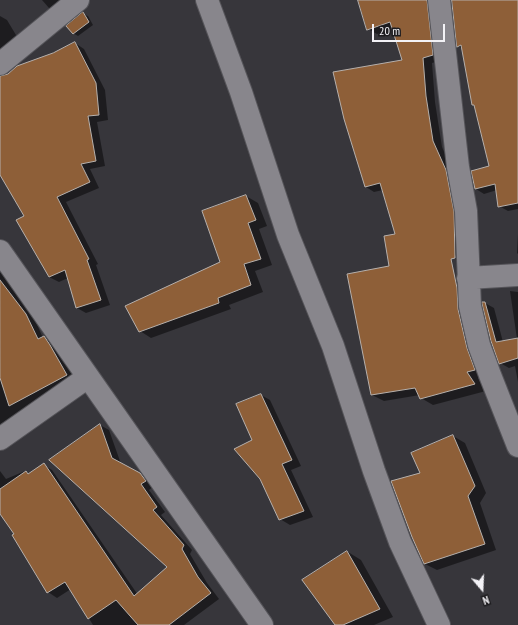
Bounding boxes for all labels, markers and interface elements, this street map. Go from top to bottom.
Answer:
scale bar [374,16,447,42]
text: 20 m [379,23,400,38]
north arrow [462,569,502,609]
text: N [481,593,491,608]

